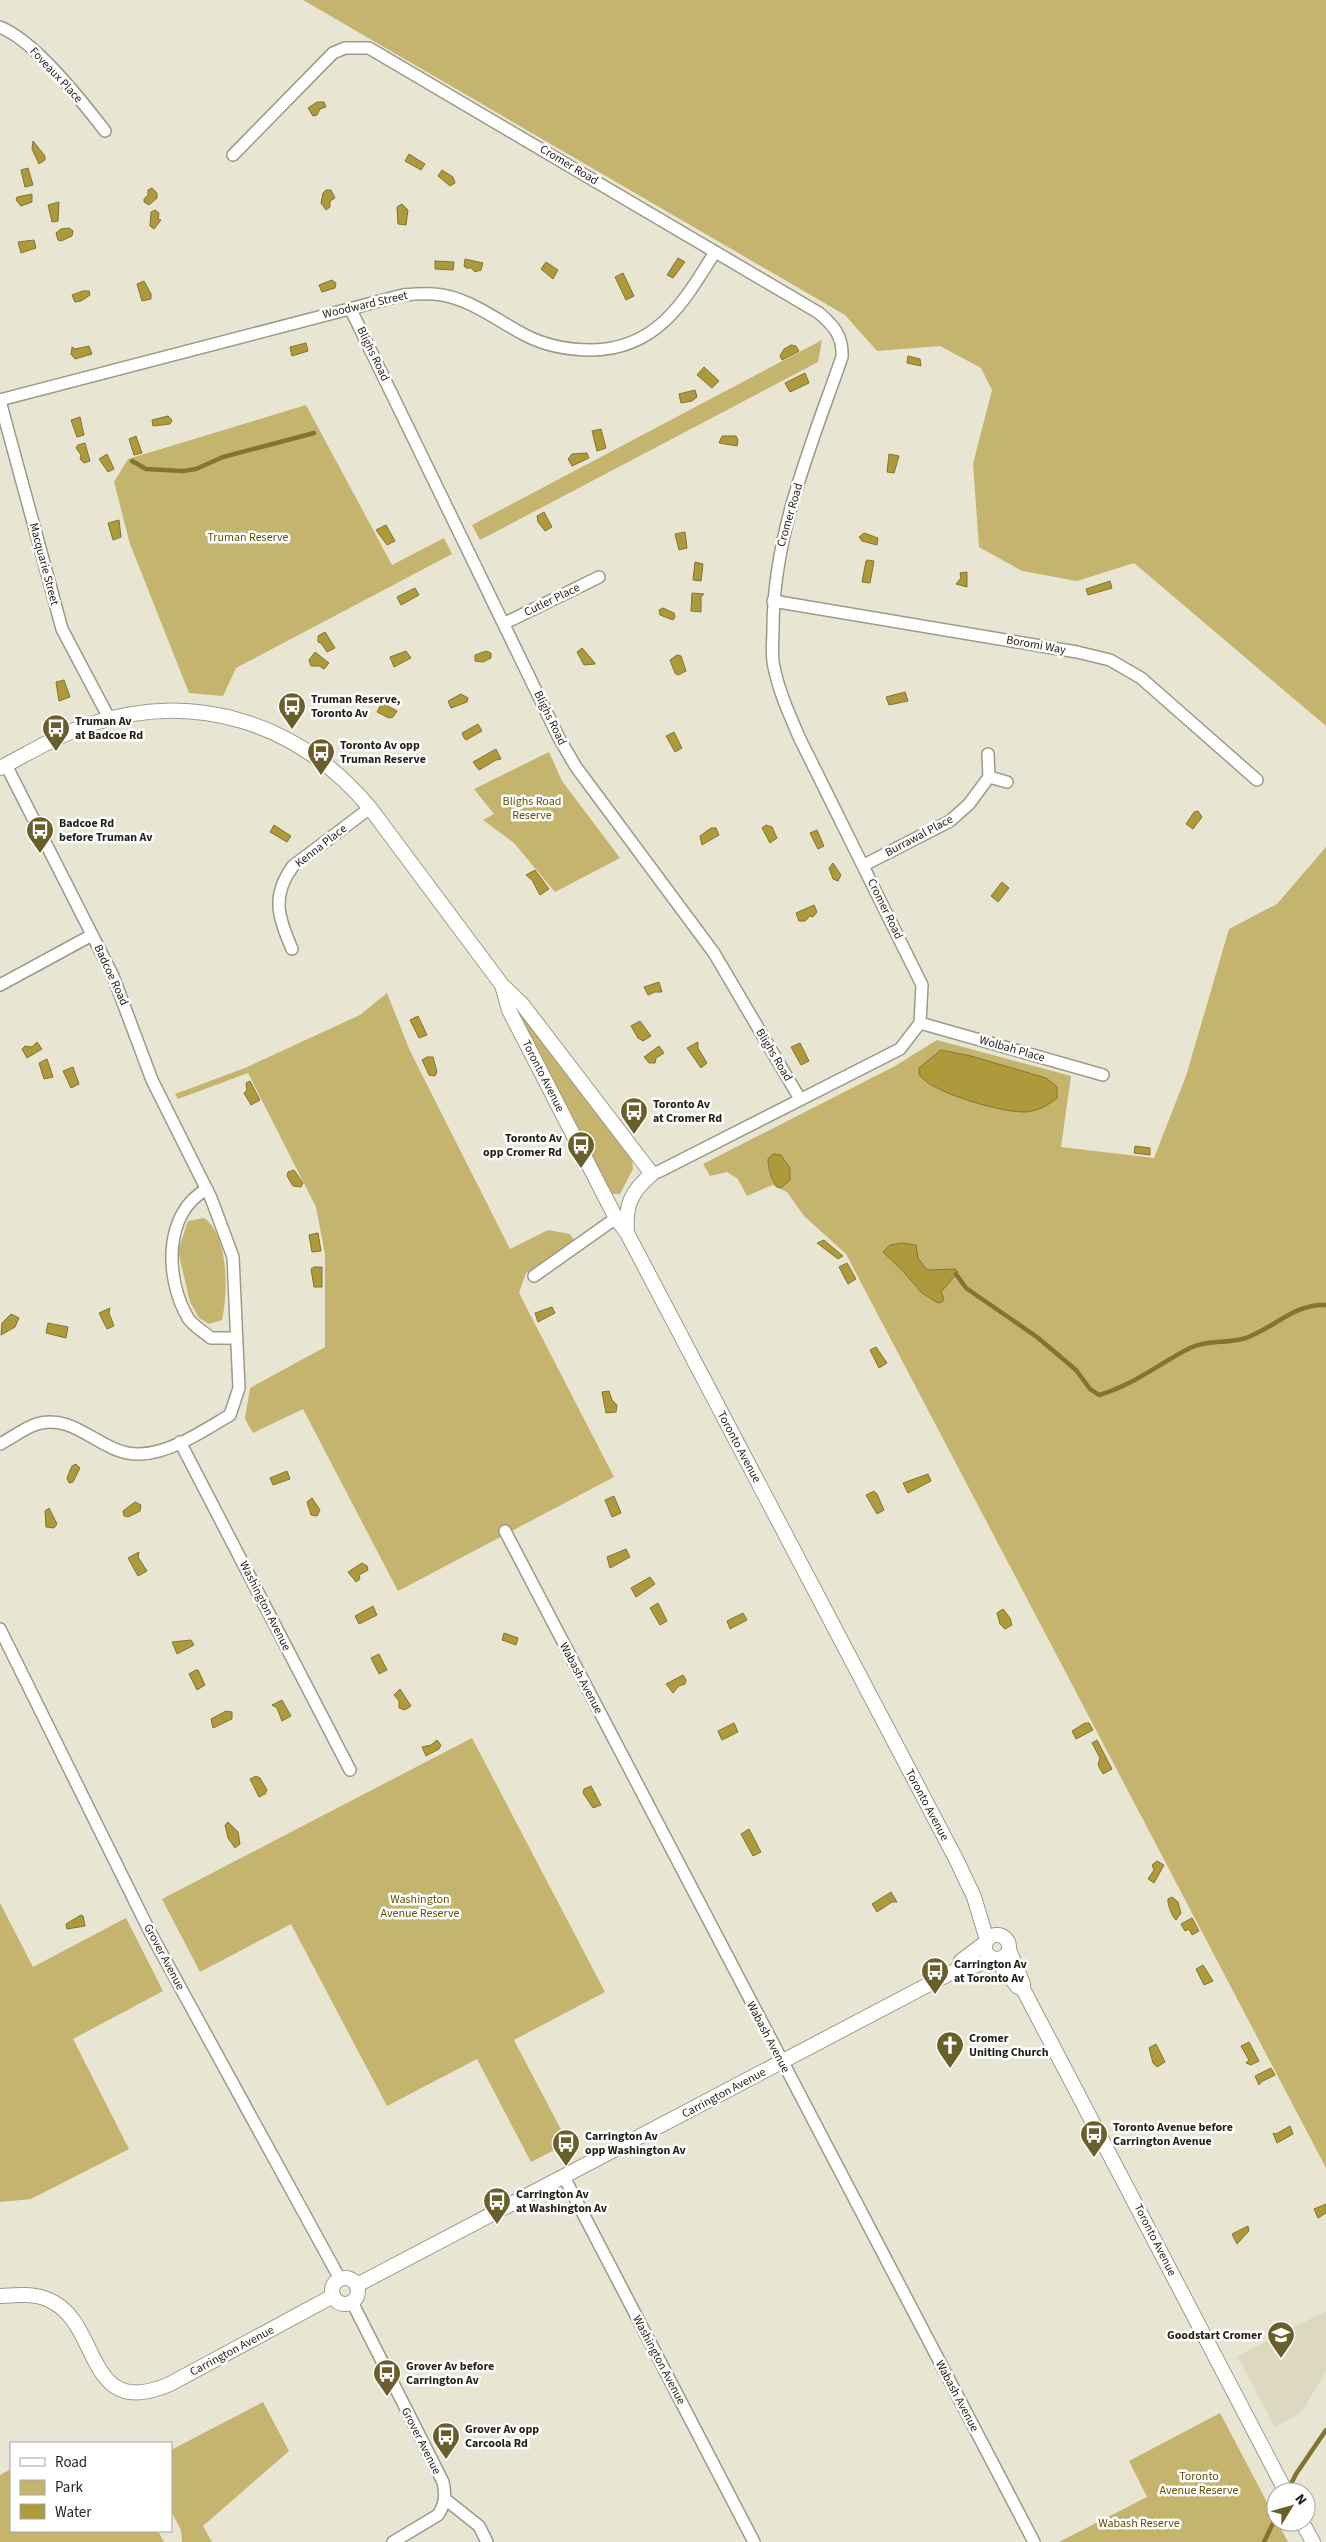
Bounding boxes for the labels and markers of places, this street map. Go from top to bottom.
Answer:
bus stop icon: Truman Reserve, Toronto Av [277,691,307,730]
place label: Truman Reserve, Toronto Av [311,691,401,722]
bus stop icon: Truman Av at Badcoe Rd [41,713,71,752]
place label: Truman Av at Badcoe Rd [75,713,143,744]
bus stop icon: Toronto Av opp Truman Reserve [306,737,336,776]
place label: Toronto Av opp Truman Reserve [340,737,426,768]
bus stop icon: Badcoe Rd before Truman Av [25,815,55,854]
place label: Badcoe Rd before Truman Av [59,815,153,846]
bus stop icon: Toronto Av at Cromer Rd [619,1096,649,1135]
place label: Toronto Av at Cromer Rd [653,1096,722,1127]
place label: Toronto Av opp Cromer Rd [483,1130,563,1161]
bus stop icon: Toronto Av opp Cromer Rd [566,1130,596,1169]
bus stop icon: Carrington Av at Toronto Av [920,1956,950,1995]
place label: Carrington Av at Toronto Av [954,1956,1027,1987]
church icon: Cromer Uniting Church [935,2030,965,2069]
place label: Cromer Uniting Church [969,2030,1049,2061]
bus stop icon: Toronto Avenue before Carrington Avenue [1079,2119,1109,2158]
place label: Toronto Avenue before Carrington Avenue [1113,2119,1233,2150]
bus stop icon: Carrington Av opp Washington Av [551,2128,581,2167]
place label: Carrington Av opp Washington Av [585,2128,686,2159]
bus stop icon: Carrington Av at Washington Av [482,2186,512,2225]
place label: Carrington Av at Washington Av [516,2186,608,2217]
school or university icon: Goodstart Cromer [1266,2320,1296,2359]
place label: Goodstart Cromer [1167,2327,1262,2344]
bus stop icon: Grover Av before Carrington Av [372,2358,402,2397]
place label: Grover Av before Carrington Av [406,2358,494,2389]
bus stop icon: Grover Av opp Carcoola Rd [431,2421,461,2460]
place label: Grover Av opp Carcoola Rd [465,2421,539,2452]

